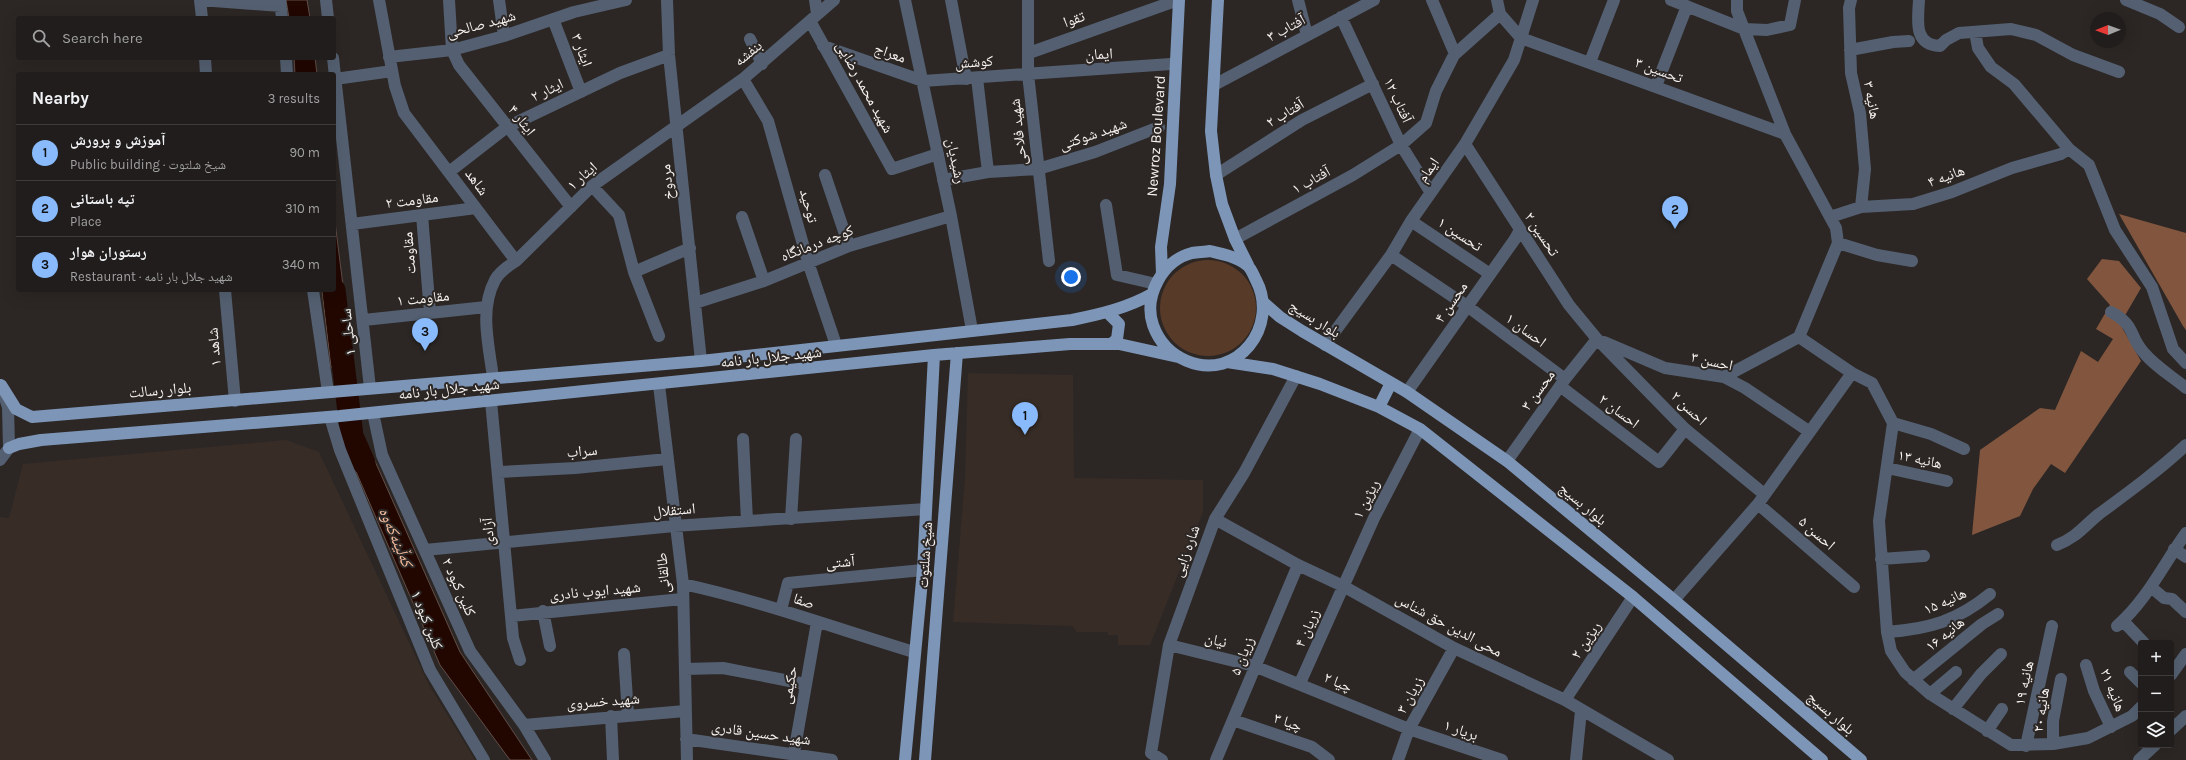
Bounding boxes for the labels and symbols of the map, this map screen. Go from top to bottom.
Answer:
street label: شهید صالحی [445,6,518,43]
street label: تقوا [1061,7,1088,31]
street label: آفتاب ۳ [1264,10,1309,46]
north arrow [2090,12,2126,48]
street label: ایثار ۳ [568,31,596,69]
street label: بنفشه [730,36,766,70]
street label: شهید محمد رضایی [831,38,898,137]
street label: معراج [872,39,908,68]
street label: ایمان [1085,44,1113,65]
street label: کوشش [954,52,994,73]
street label: تحسین ۳ [1632,53,1686,88]
street label: ایثار ۲ [528,75,566,105]
street label: Newroz Boulevard [1143,75,1169,197]
street label: آفتاب ۱۲ [1380,75,1417,126]
street label: هانیه ۳ [1860,80,1884,120]
street label: آفتاب ۲ [1263,94,1308,131]
street label: شهید فلاحی [1006,98,1031,166]
street label: ایثار ۴ [504,101,540,139]
street label: شهید شوکتی [1057,114,1130,155]
street label: رشیدیان [941,137,970,186]
street label: ایمام [1413,154,1444,186]
street label: ایثار ۱ [563,158,601,194]
street label: هانیه ۴ [1925,161,1967,191]
street label: آفتاب ۱ [1289,162,1334,198]
street label: مردوخ [656,163,679,201]
street label: شاهد [461,165,493,199]
street label: توحید [796,187,822,225]
street label: مقاومت ۲ [385,188,439,212]
pin: 2 [1662,196,1688,229]
street label: تحسین ۲ [1520,208,1564,261]
street label: تحسین ۱ [1434,213,1486,256]
street label: کوچه درمانگاه [778,221,856,265]
street label: مقاومت [398,231,420,275]
your location [1061,267,1081,287]
street label: محسن ۴ [1430,278,1472,327]
street label: مقاومت ۱ [396,286,450,310]
street label: بلوار بسیج [1285,296,1344,343]
street label: ساحلی ۱ [337,307,360,357]
street label: احسان ۱ [1502,309,1550,352]
pin: 3 [412,318,438,351]
street label: شاهد ۱ [203,327,225,367]
street label: شهید جلال بار نامه [720,343,823,372]
street label: احسن ۳ [1689,347,1735,375]
street label: محسن ۳ [1517,366,1560,414]
street label: شهید جلال بار نامه [398,375,501,404]
street label: بلوار رسالت [128,378,192,402]
street label: احسن ۲ [1667,387,1711,430]
street label: احسان ۲ [1595,390,1643,433]
pin: 1 [1012,402,1038,435]
street label: سراب [566,441,598,461]
street label: هانیه ۱۳ [1896,446,1944,472]
street label: ریژین ۱ [1349,476,1384,522]
street label: بلوار بسیج [1555,479,1611,530]
street label: استقلال [652,499,696,522]
water label: کەڵینەکەوە [375,504,418,572]
street label: احسن ۵ [1795,512,1839,554]
street label: آزادی [478,516,499,547]
street label: شیخ شلتوت [914,521,937,589]
street label: شاره زایی [1168,522,1205,580]
street label: طالقانی [652,552,675,594]
street label: آشتی [825,552,857,573]
street label: کلین کبود ۲ [437,555,480,619]
street label: شهید ایوب نادری [549,578,642,605]
street label: هانیه ۱۵ [1921,584,1969,618]
street label: کلین کبود ۱ [406,588,447,652]
street label: صفا [791,589,817,613]
street label: محی الدین حق شناس [1392,589,1505,662]
street label: زریان ۴ [1291,606,1324,650]
street label: هانیه ۱۶ [1922,613,1968,655]
street label: ریژین ۲ [1567,618,1606,663]
street label: نیان [1203,629,1229,652]
street label: زریان ۵ [1226,634,1259,678]
street label: هانیه ۱۹ [2011,659,2037,707]
street label: حکیمی [777,664,802,706]
street label: هانیه ۲۱ [2096,666,2130,714]
street label: چیا ۲ [1321,668,1355,696]
street label: زریان ۳ [1393,673,1428,717]
street label: بلوار بسیج [1803,687,1858,739]
street label: هانیه ۲۰ [2029,687,2053,733]
street label: شهید خسروی [566,689,640,714]
street label: چیا ۳ [1271,709,1305,735]
street label: بریار ۱ [1441,716,1481,744]
street label: شهید حسین قادری [710,717,812,750]

